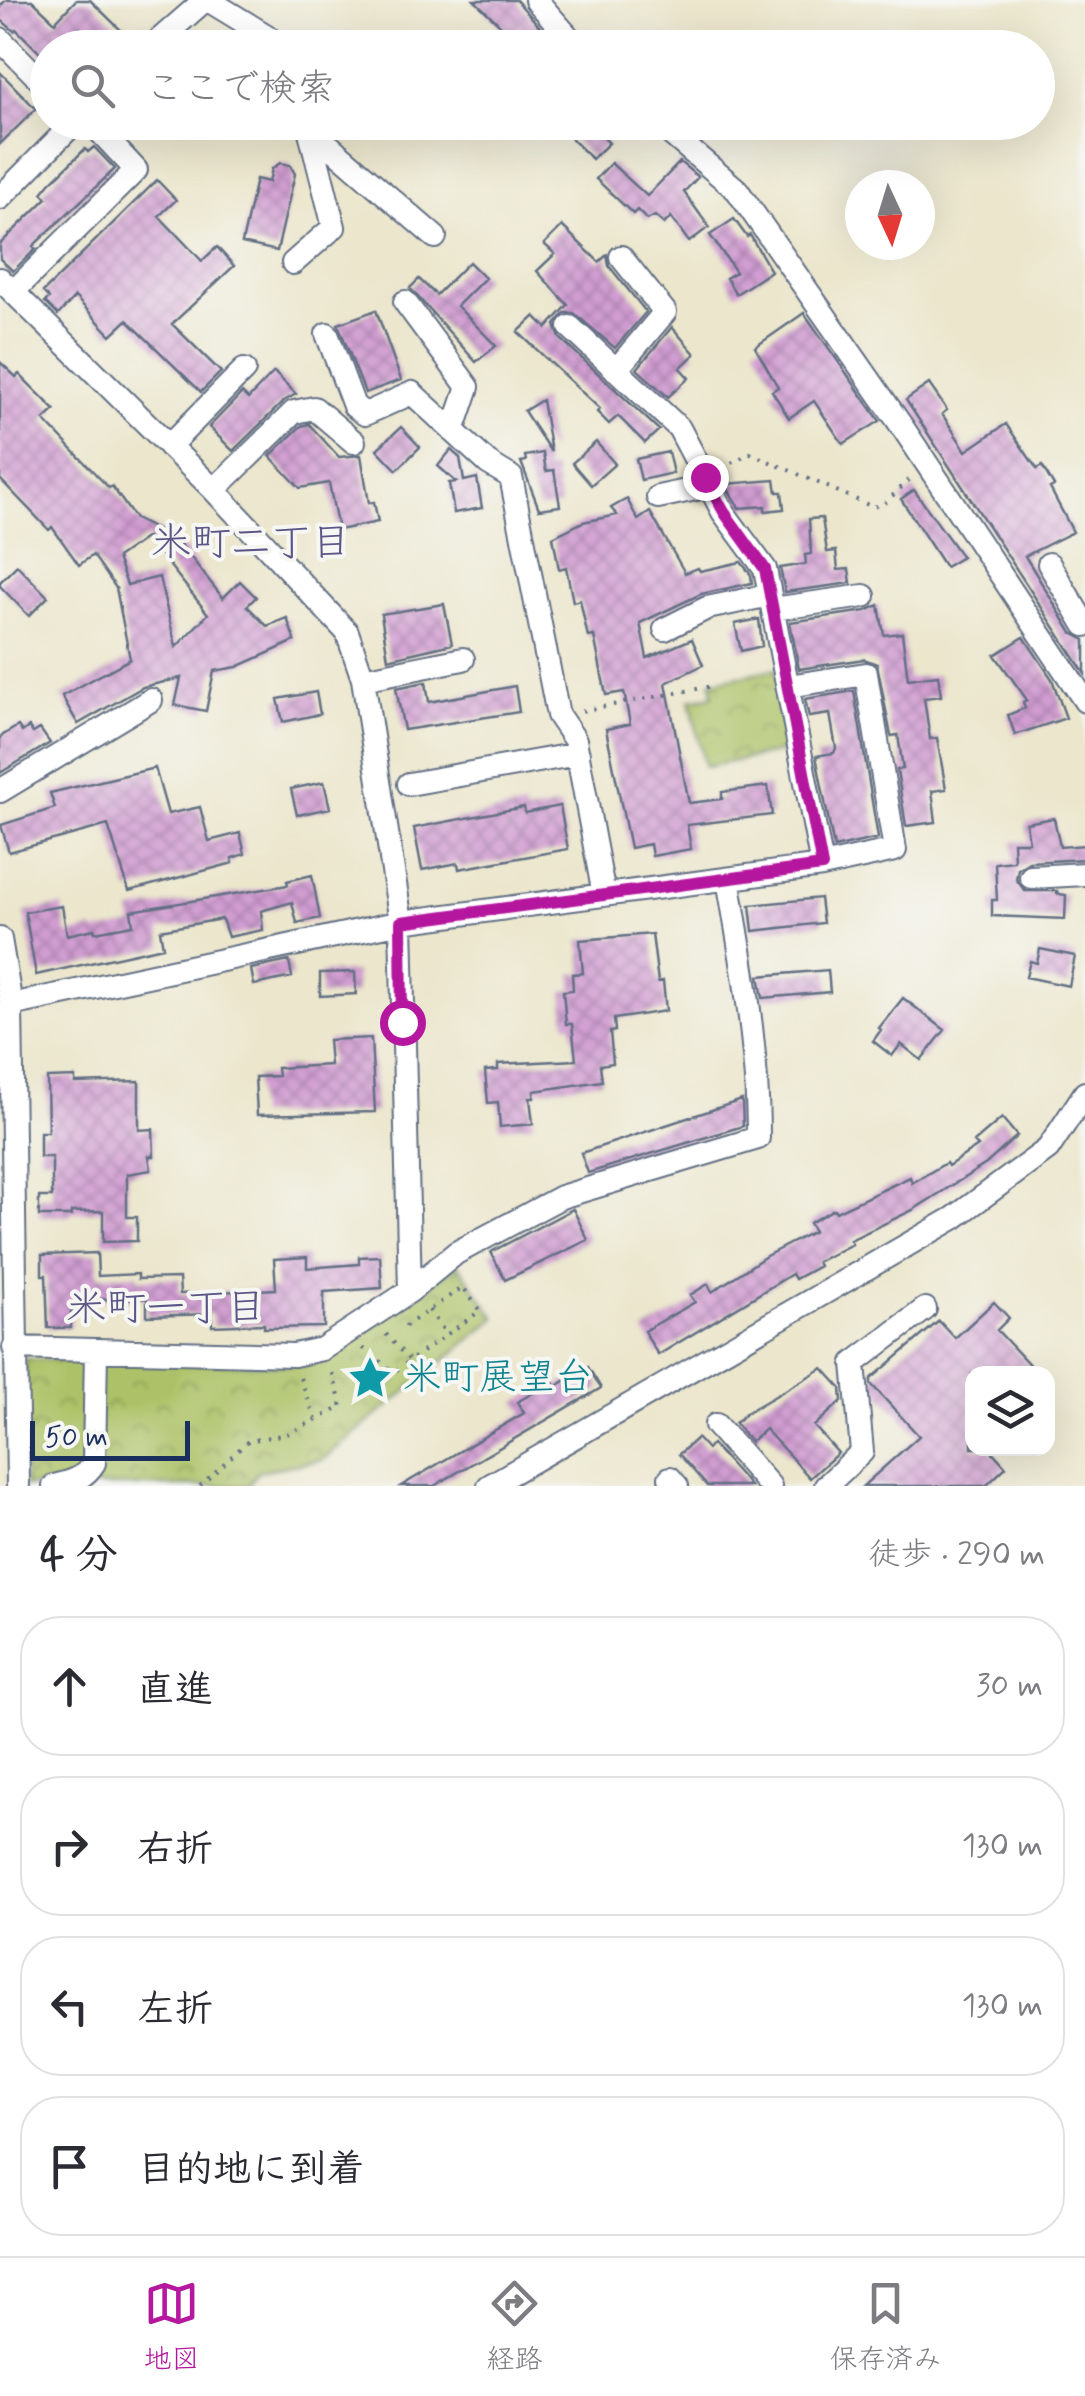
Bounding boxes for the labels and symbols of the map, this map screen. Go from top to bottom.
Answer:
north arrow [845,170,935,260]
route end [683,455,729,501]
district label: 米町二丁目 [151,518,351,570]
route start [380,1000,426,1046]
district label: 米町一丁目 [66,1283,266,1335]
place icon: 米町展望台 [346,1354,394,1402]
place label: 米町展望台 [403,1354,593,1403]
scale bar [30,1416,190,1460]

